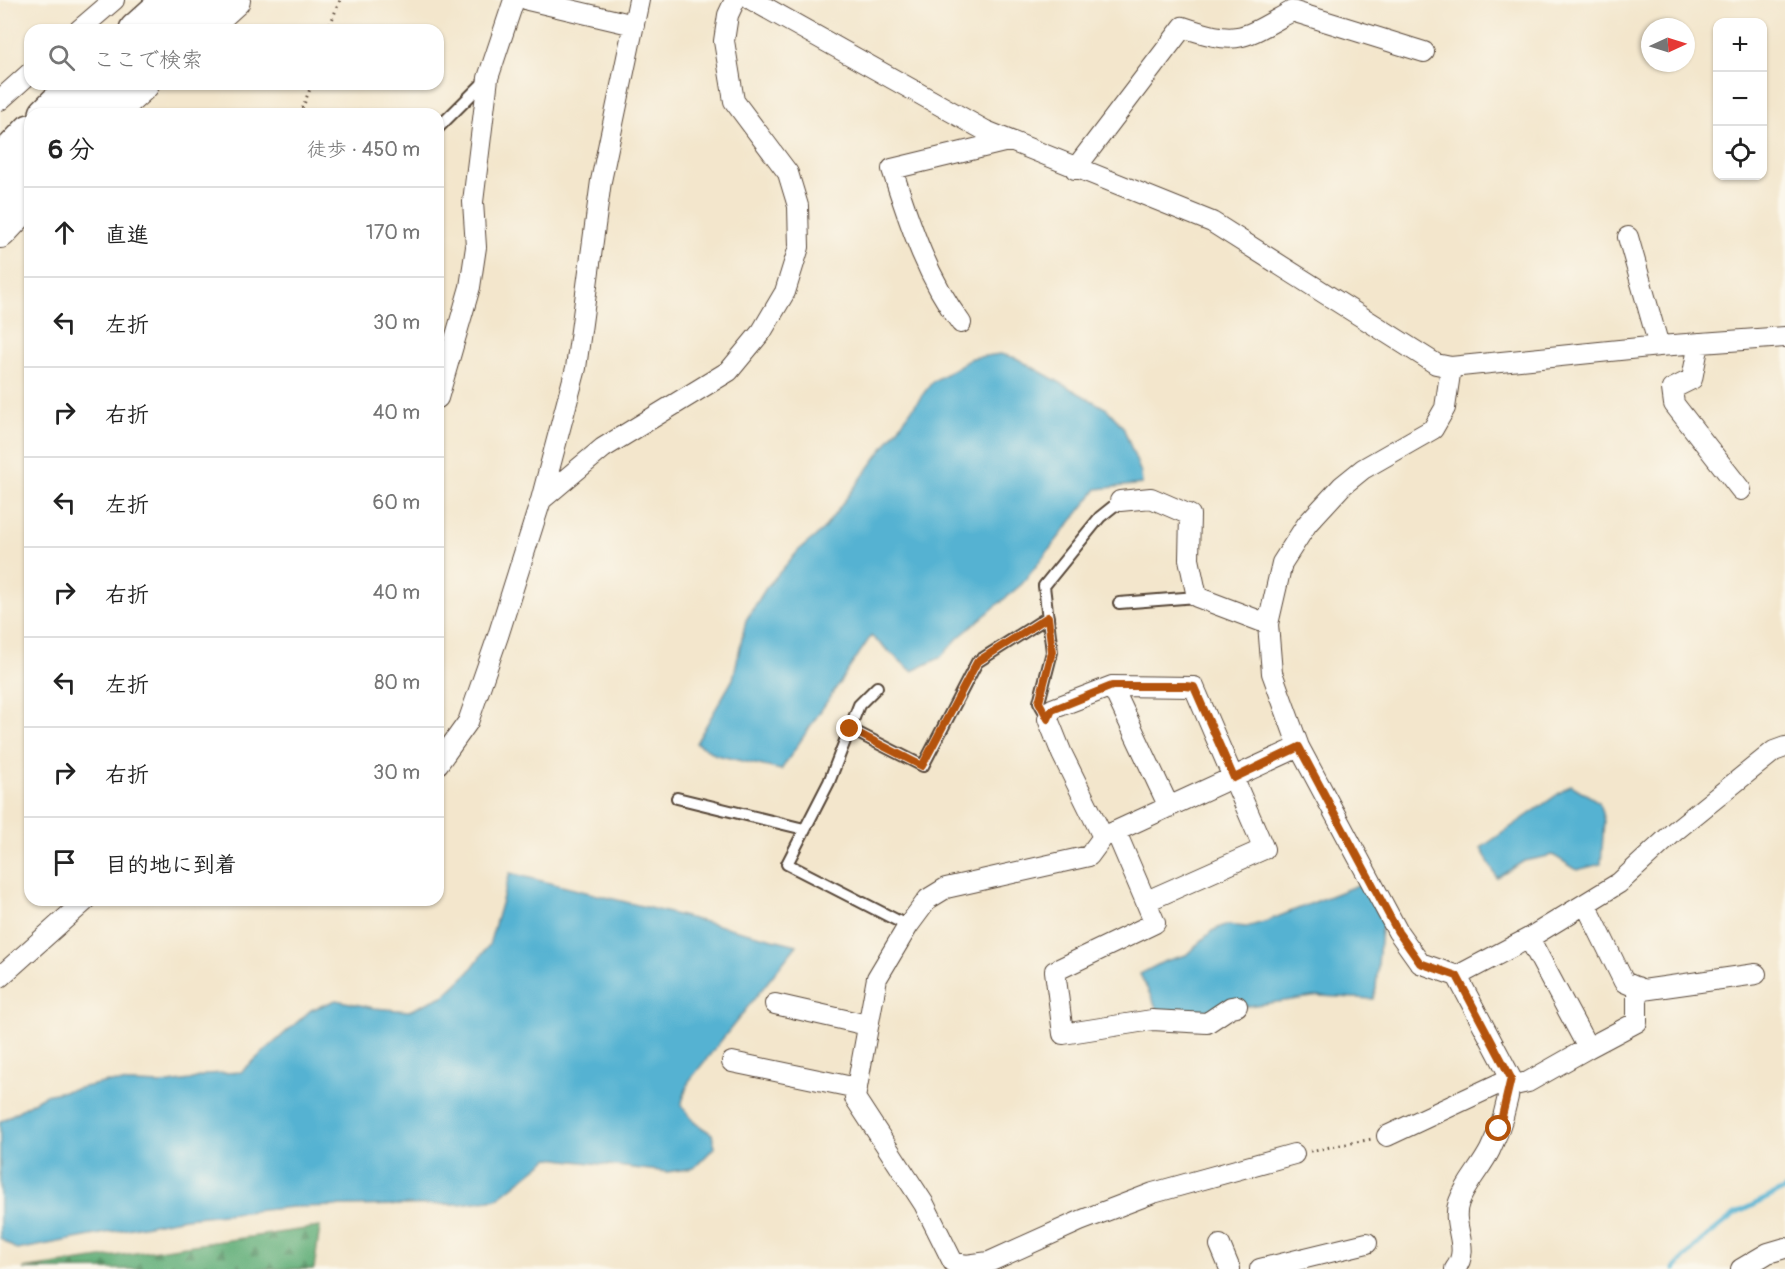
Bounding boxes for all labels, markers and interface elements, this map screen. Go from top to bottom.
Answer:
north arrow [1641,18,1695,72]
map controls [1713,18,1767,180]
button: + [1713,18,1767,72]
search box [24,24,444,90]
icon: search [45,41,78,74]
text: ここで検索 [93,46,203,74]
button: − [1713,72,1767,126]
button: locate [1713,126,1767,180]
text: 6 分 [48,134,95,166]
text: 徒歩 · 450 m [307,137,420,162]
icon: ahead [48,216,81,249]
text: 170 m [366,220,420,245]
text: 直進 [105,221,149,249]
icon: left [48,306,81,339]
text: 30 m [373,310,420,335]
text: 左折 [105,311,149,339]
icon: right [48,396,81,429]
text: 40 m [373,400,420,425]
text: 右折 [105,401,149,429]
icon: left [48,486,81,519]
text: 60 m [373,490,420,515]
text: 左折 [105,491,149,519]
icon: right [48,576,81,609]
text: 40 m [373,580,420,605]
text: 右折 [105,581,149,609]
icon: left [48,666,81,699]
text: 80 m [374,670,420,695]
text: 左折 [105,671,149,699]
route end [836,715,862,741]
icon: right [48,756,81,789]
text: 30 m [373,760,420,785]
text: 右折 [105,761,149,789]
icon: arrive [48,846,81,879]
text: 目的地に到着 [105,851,237,879]
route start [1485,1115,1511,1141]

